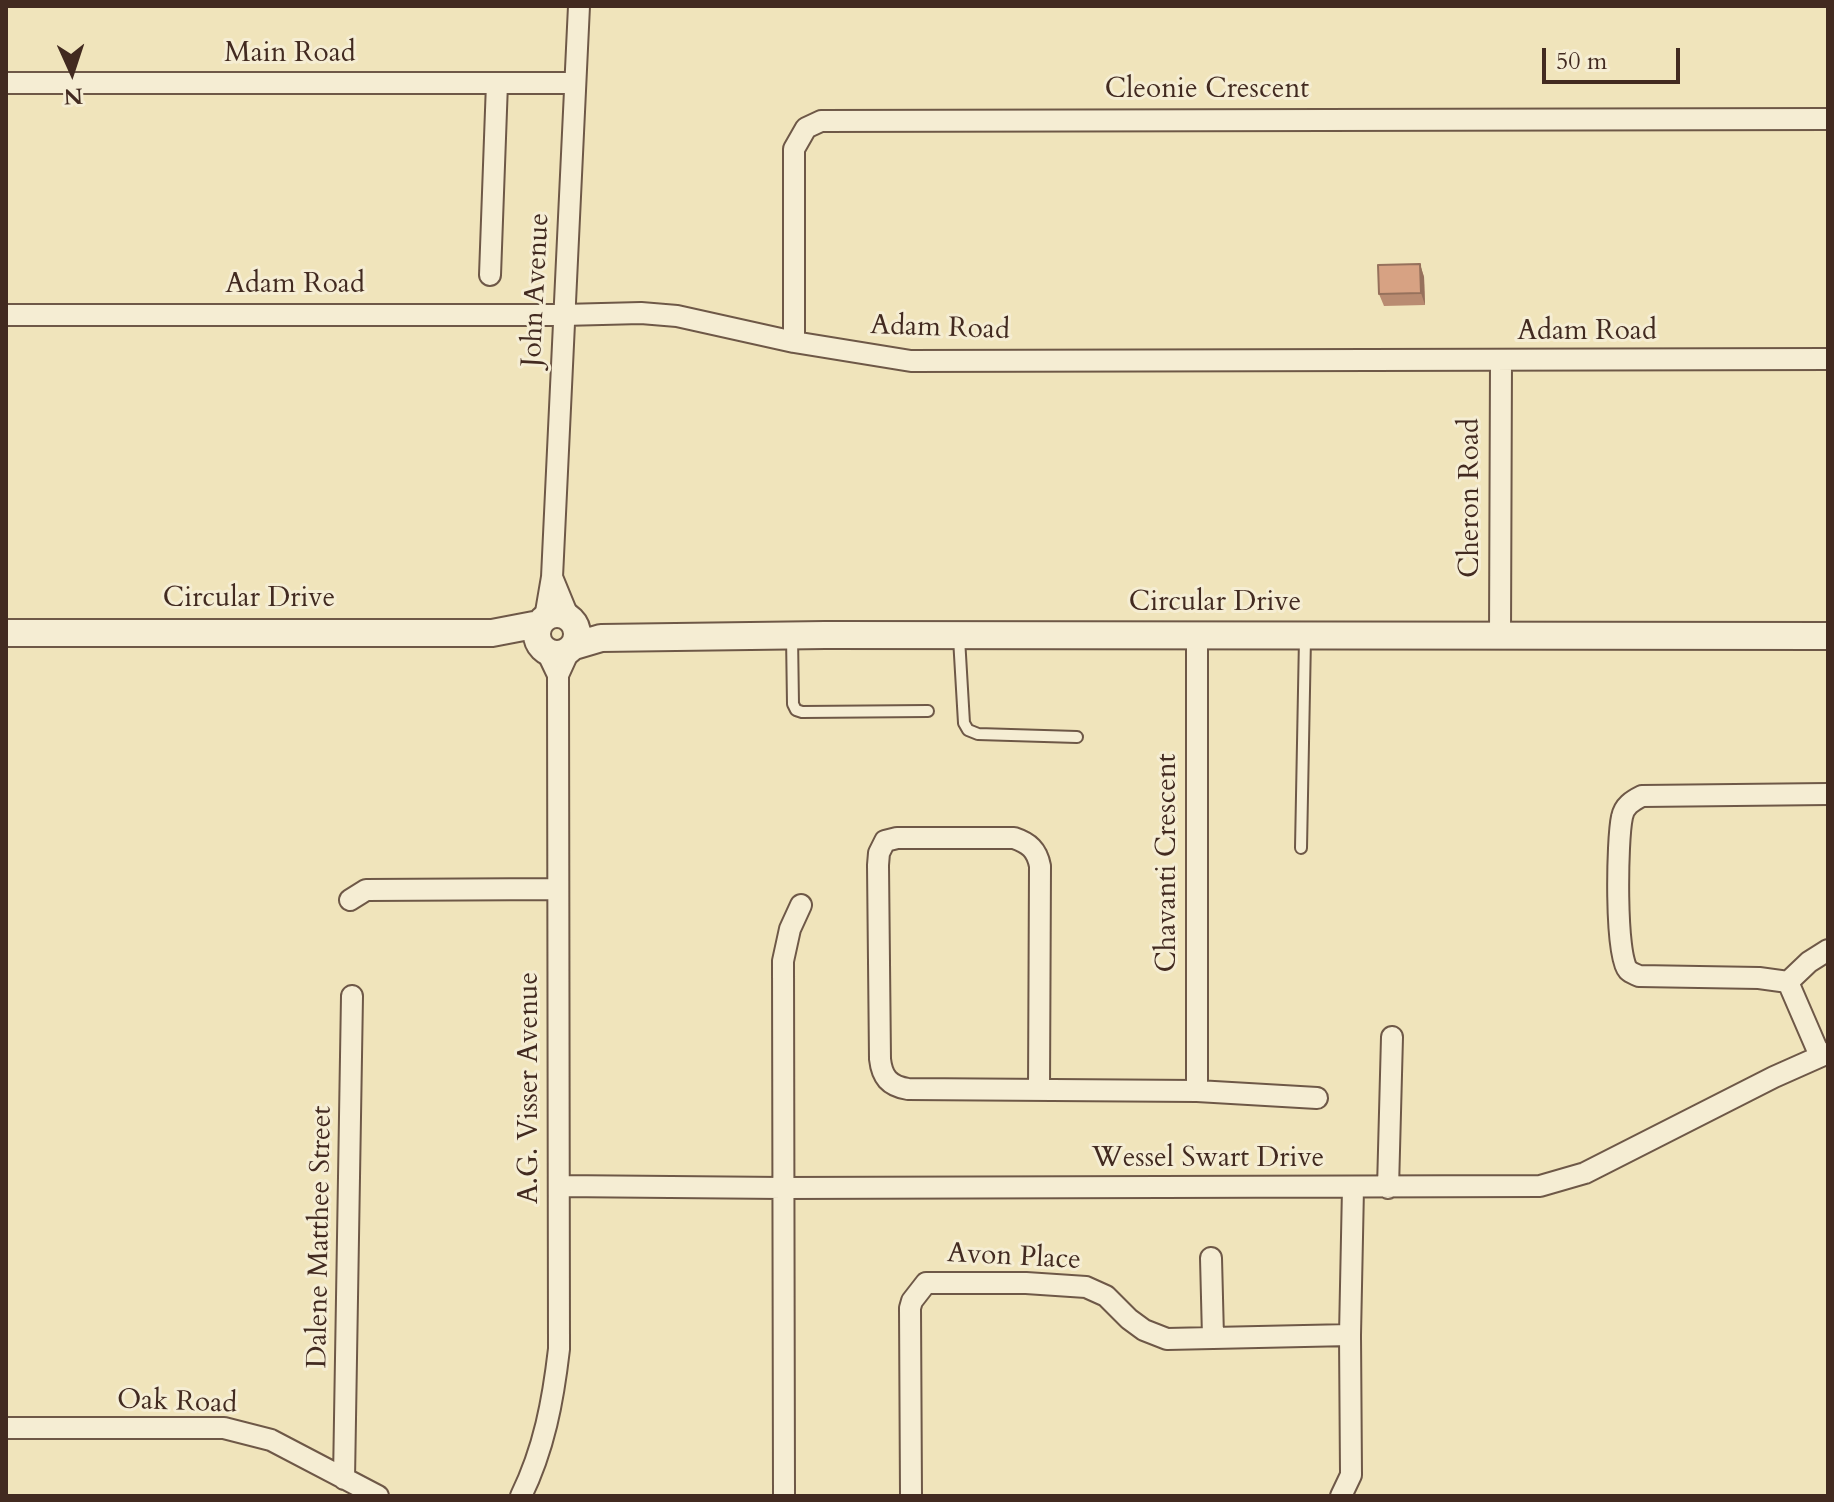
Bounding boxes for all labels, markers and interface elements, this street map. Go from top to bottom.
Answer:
north arrow [32,32,112,112]
scale bar [1546,32,1684,82]
street label: Main Road [224,38,356,72]
text: 50 m [1556,45,1607,78]
street label: Cleonie Crescent [1105,74,1309,108]
text: N [63,80,84,111]
street label: John Avenue [516,212,558,368]
street label: Adam Road [225,269,365,303]
street label: Adam Road [870,310,1010,348]
street label: Adam Road [1517,316,1657,350]
street label: Cheron Road [1455,418,1489,578]
street label: Circular Drive [163,583,335,617]
street label: Circular Drive [1129,587,1301,621]
street label: Chavanti Crescent [1152,753,1186,973]
street label: A.G. Visser Avenue [514,972,548,1204]
street label: Dalene Matthee Street [302,1105,340,1369]
street label: Wessel Swart Drive [1092,1143,1324,1177]
street label: Avon Place [946,1238,1082,1278]
street label: Oak Road [116,1384,238,1422]

